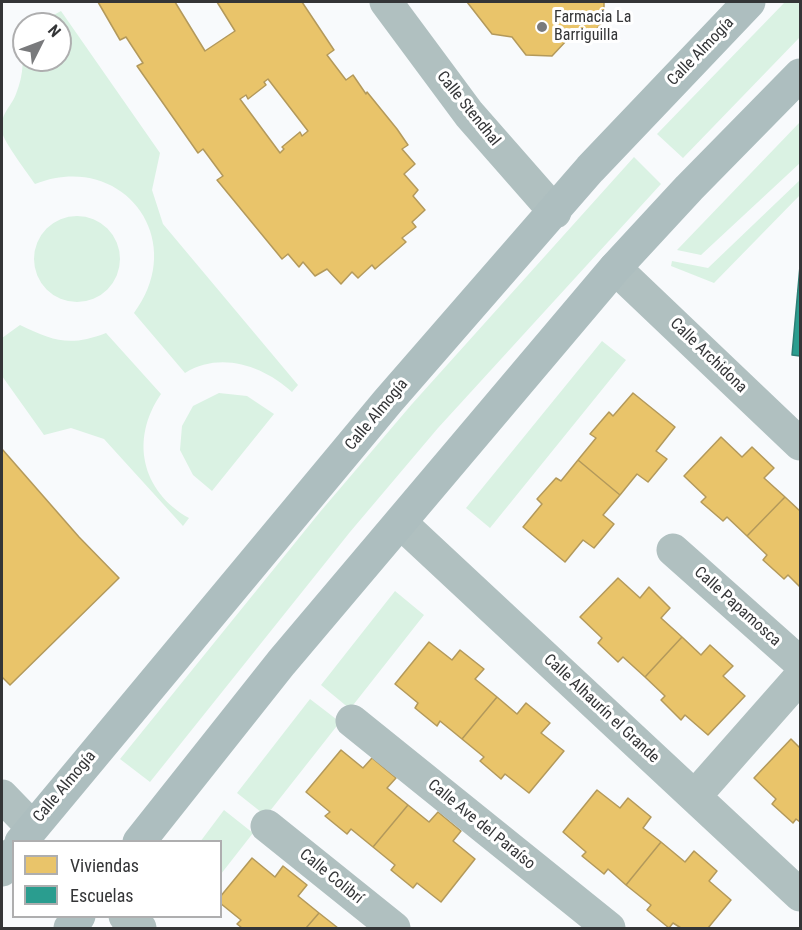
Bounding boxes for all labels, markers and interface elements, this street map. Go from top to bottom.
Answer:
place label: Farmacia La Barriguilla [554,8,631,46]
north arrow [12,12,72,72]
street label: Calle Almogía [664,14,738,90]
marker: Farmacia La Barriguilla [535,20,549,34]
text: N [44,21,65,41]
street label: Calle Stendhal [432,68,504,150]
street label: Calle Archidona [666,315,750,397]
street label: Calle Almogía [342,375,412,455]
street label: Calle Papamosca [690,563,784,651]
street label: Calle Alhaurín el Grande [539,650,663,768]
street label: Calle Almogía [30,747,100,827]
street label: Calle Ave del Paraíso [423,776,539,874]
legend [12,840,222,918]
street label: Calle Colibrí [295,846,367,908]
text: Viviendas [70,855,139,876]
text: Escuelas [70,885,134,906]

